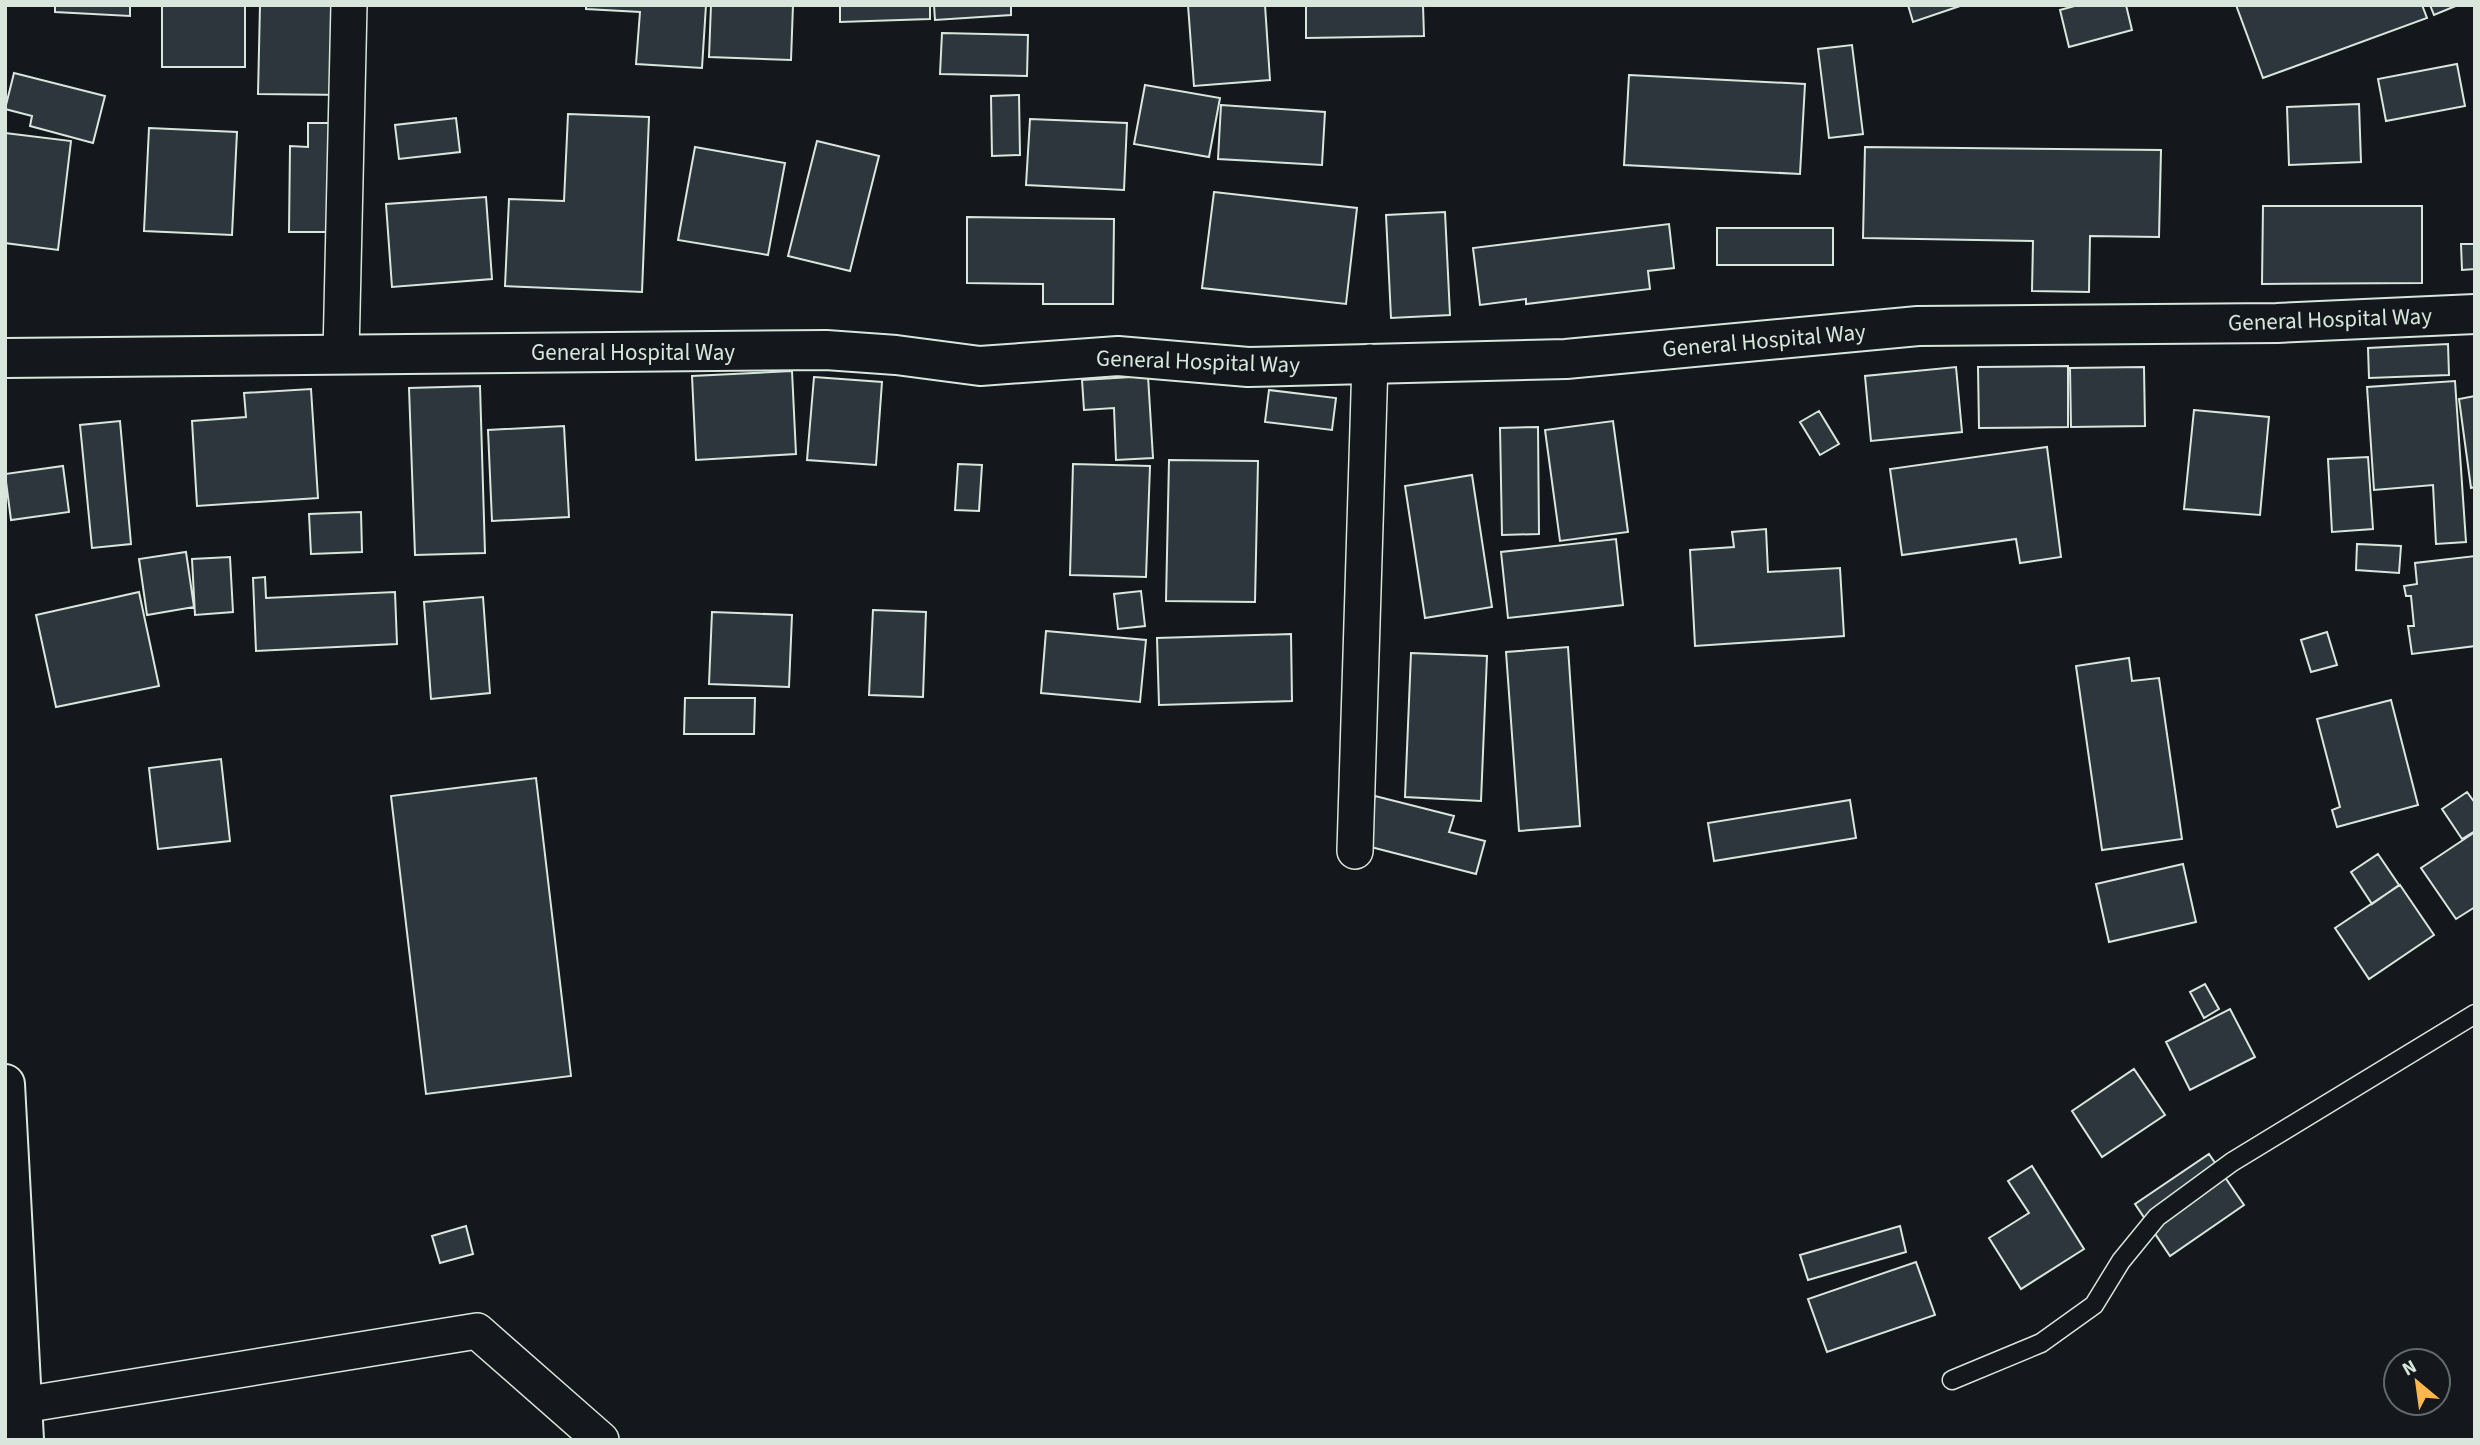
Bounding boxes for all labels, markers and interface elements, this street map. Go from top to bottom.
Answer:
street label: General Hospital Way [2228,299,2433,340]
street label: General Hospital Way [1661,315,1867,366]
street label: General Hospital Way [531,336,735,369]
street label: General Hospital Way [1096,341,1301,382]
north arrow [2382,1347,2452,1417]
text: N [2397,1354,2422,1383]

